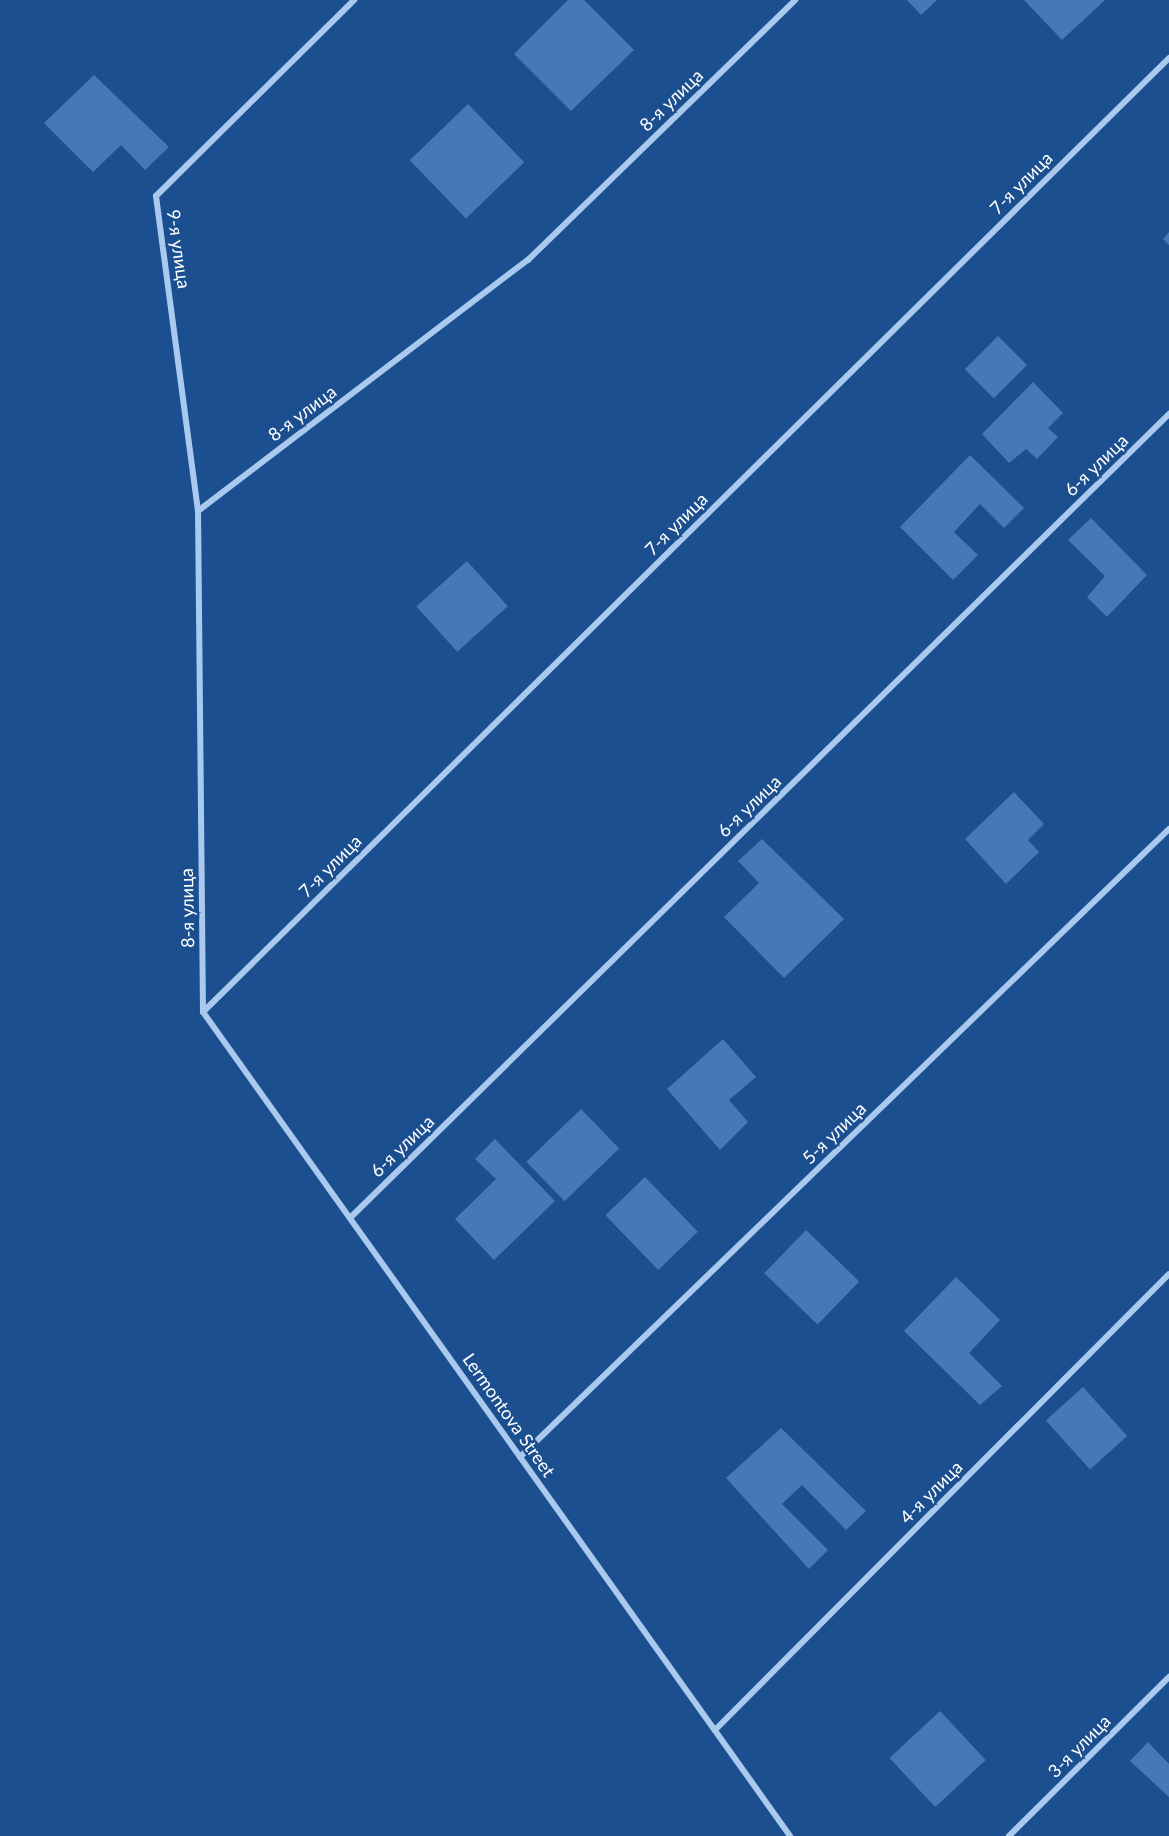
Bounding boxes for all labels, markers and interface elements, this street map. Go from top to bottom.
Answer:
street label: 8-я улица [635,65,707,135]
street label: 7-я улица [985,147,1057,219]
street label: 9-я улица [163,208,195,290]
street label: 8-я улица [264,380,340,446]
street label: 6-я улица [1060,430,1132,500]
street label: 7-я улица [640,488,712,560]
street label: 6-я улица [713,771,785,841]
street label: 7-я улица [294,830,366,902]
street label: 8-я улица [176,868,198,948]
street label: 5-я улица [798,1098,870,1168]
street label: 6-я улица [366,1111,438,1181]
street label: Lermontova Street [458,1349,560,1481]
street label: 4-я улица [895,1456,967,1528]
street label: 3-я улица [1043,1710,1115,1782]

